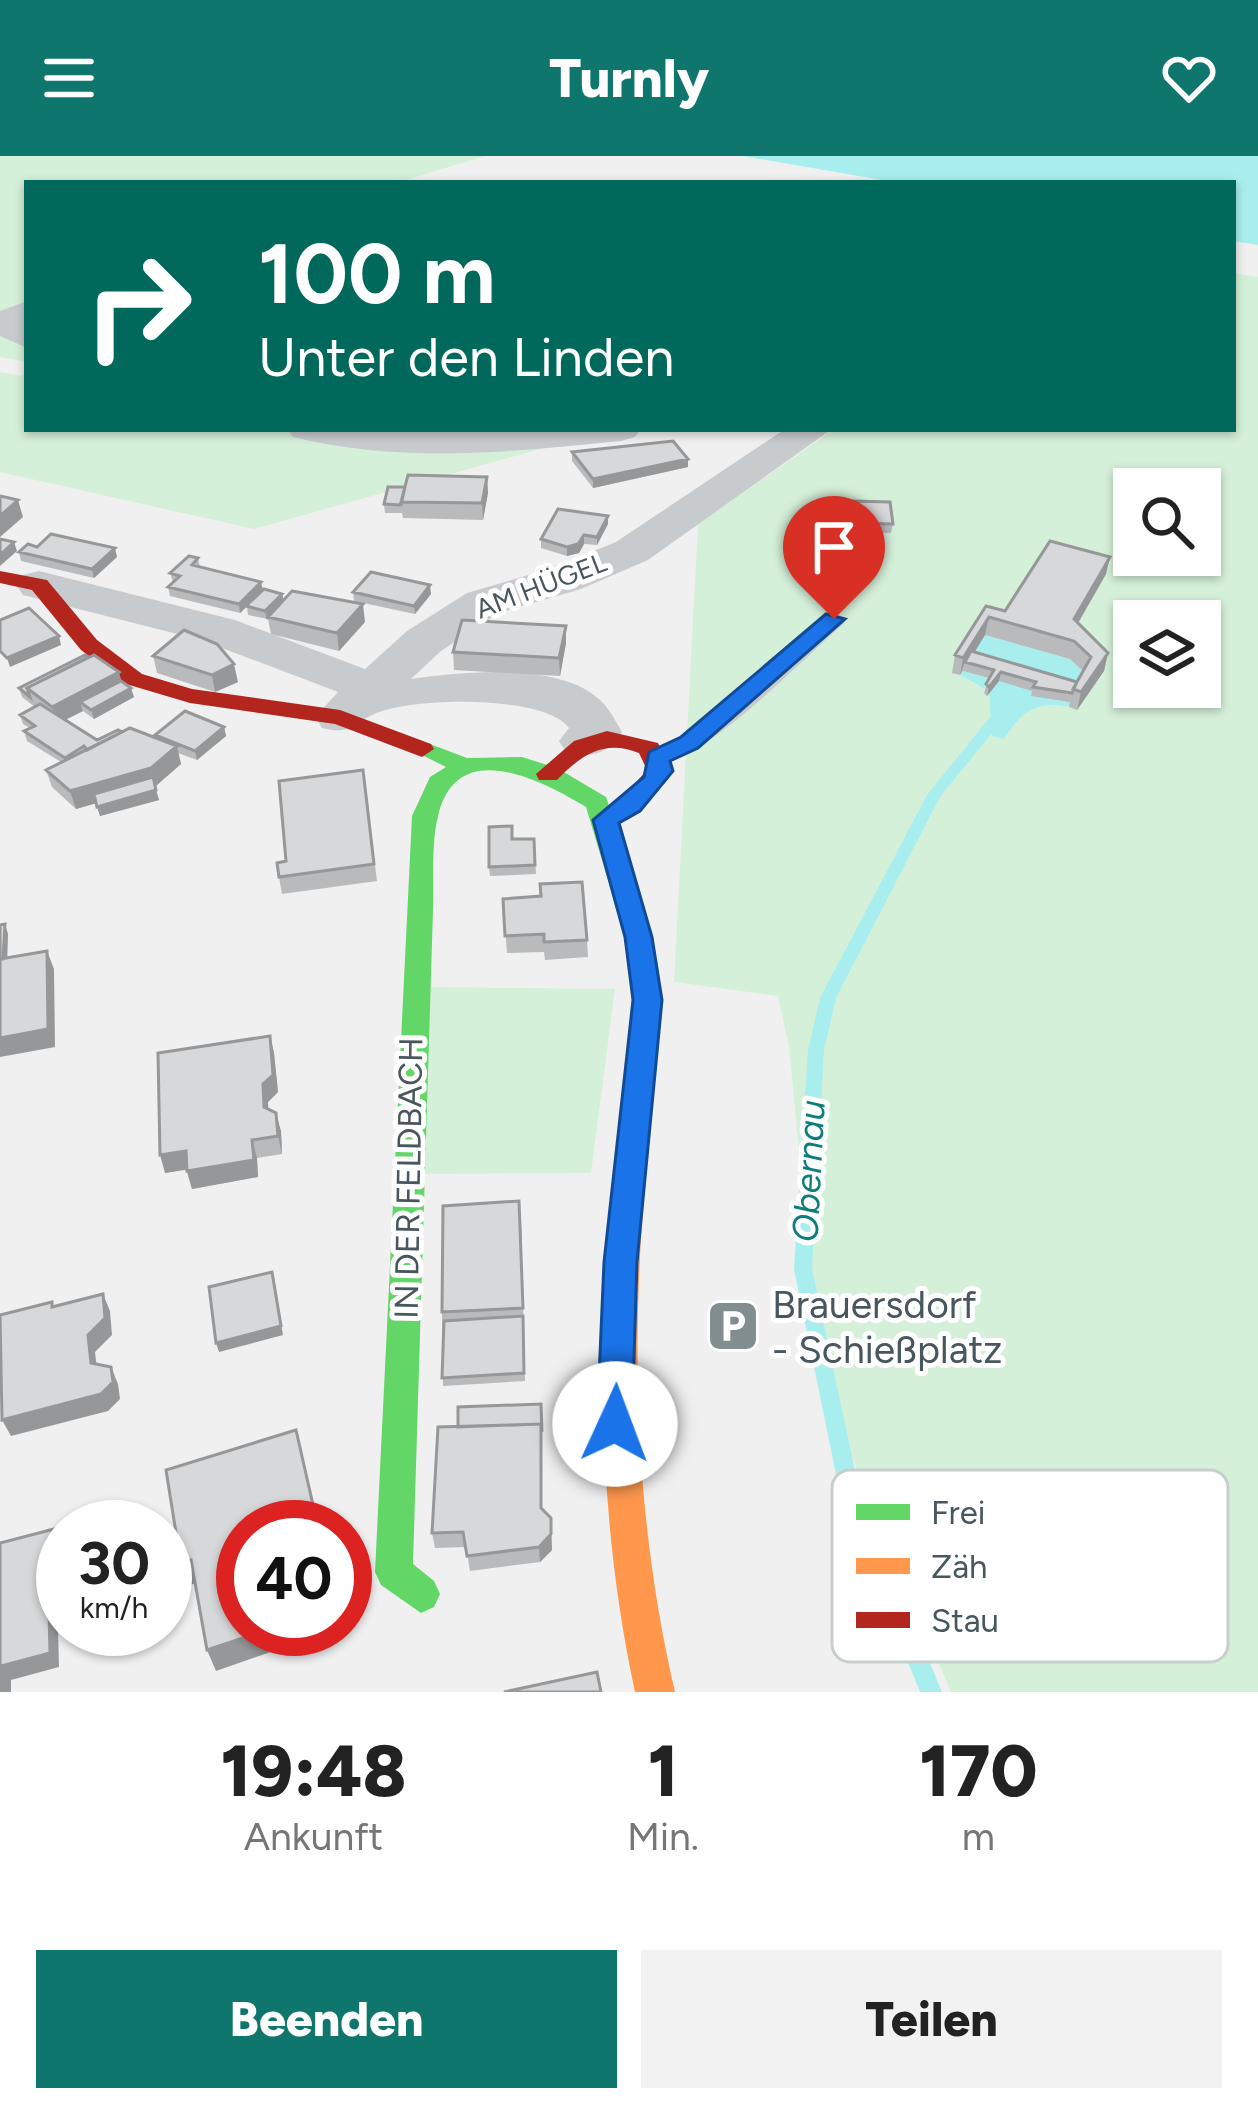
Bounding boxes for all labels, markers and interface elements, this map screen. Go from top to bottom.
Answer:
icon: menu [36,45,102,111]
icon: heart [1156,45,1222,111]
text: Turnly [549,46,709,111]
text: 100 m [258,223,496,324]
icon: right [60,228,216,384]
text: Unter den Linden [258,325,674,390]
map controls [1113,468,1221,708]
button: search [1113,468,1221,576]
pin [783,496,885,619]
icon: arrive [801,514,867,580]
street label: AM HÜGEL [471,545,611,626]
button: layers [1113,600,1221,708]
street label: IN DER FELDBACH [387,1037,430,1319]
water label: Obernau [783,1099,834,1243]
place label: Brauersdorf - Schießplatz [772,1281,1002,1373]
parking icon: Brauersdorf - Schießplatz [705,1298,761,1354]
position arrow [552,1361,678,1487]
legend [832,1470,1228,1662]
text: Frei [931,1493,985,1532]
speed limit sign: 40 [216,1500,372,1656]
text: 30 [78,1527,150,1599]
text: Zäh [931,1547,987,1586]
text: km/h [80,1589,148,1626]
text: Stau [931,1601,999,1640]
text: 19:48 [220,1728,407,1814]
text: 1 [648,1728,678,1814]
text: 170 [919,1728,1038,1814]
text: Ankunft [244,1813,383,1860]
text: Min. [627,1813,699,1860]
text: m [962,1813,995,1860]
button: Beenden [36,1950,617,2088]
button: Teilen [641,1950,1222,2088]

